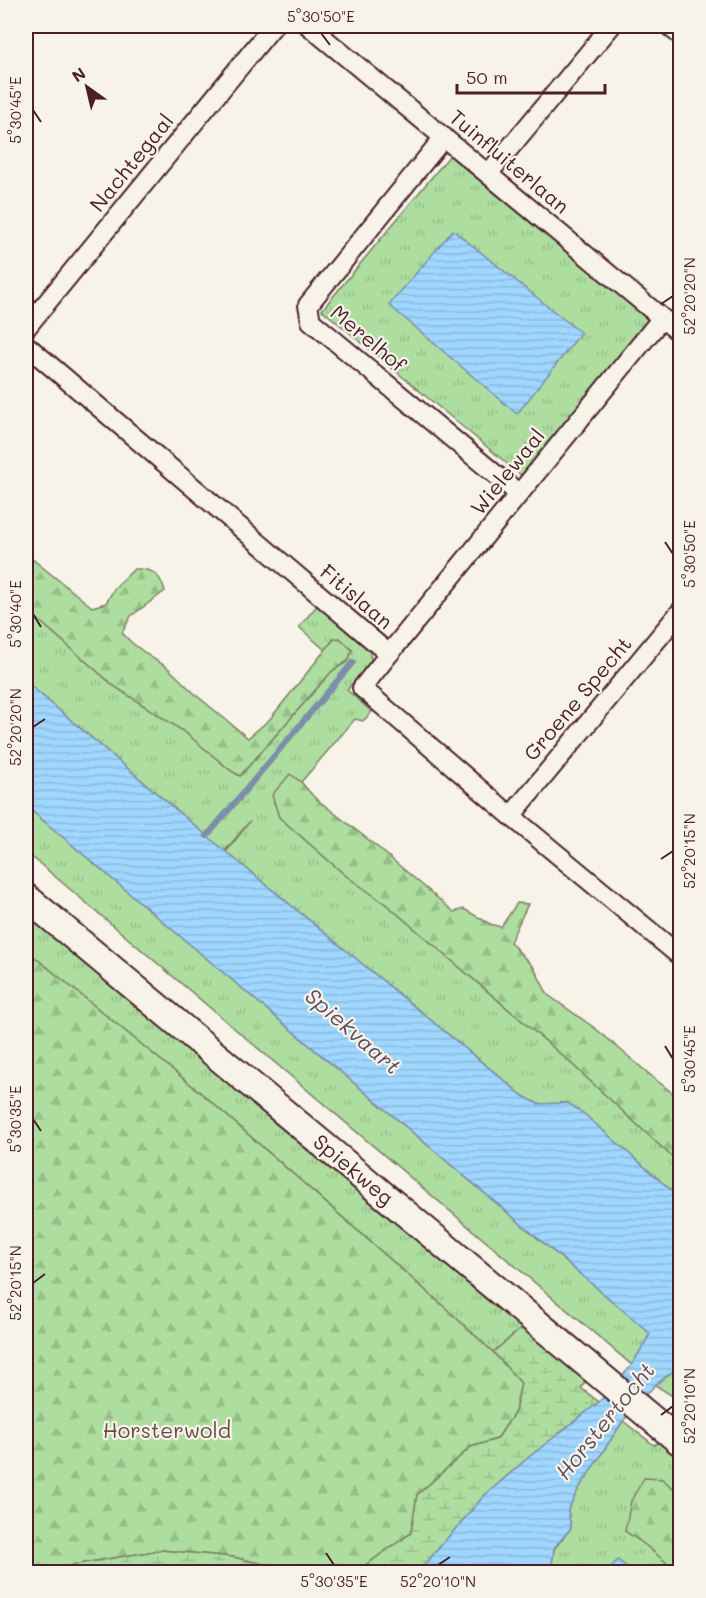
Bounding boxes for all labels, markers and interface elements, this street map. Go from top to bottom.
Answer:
text: 5°30'50"E [287,6,355,26]
north arrow [57,57,117,117]
scale bar [457,57,606,95]
text: N [67,62,89,86]
text: 50 m [466,65,508,89]
text: 5°30'45"E [5,76,25,144]
street label: Tuinfluiterlaan [444,103,576,219]
street label: Nachtegaal [83,107,179,217]
text: 52°20'20"N [679,257,699,335]
street label: Merelhof [325,298,413,378]
street label: Wielewaal [464,422,550,520]
text: 5°30'50"E [679,520,699,588]
street label: Fitislaan [315,558,399,634]
text: 5°30'40"E [5,580,25,648]
street label: Groene Specht [517,630,637,766]
text: 52°20'20"N [5,688,25,766]
text: 52°20'15"N [679,813,699,889]
water label: Spiekvaart [299,981,407,1080]
text: 5°30'45"E [679,1025,699,1093]
text: 5°30'35"E [5,1085,25,1153]
street label: Spiekweg [308,1127,400,1210]
text: 52°20'15"N [5,1245,25,1321]
water label: Horstertocht [548,1356,661,1485]
text: 52°20'10"N [679,1368,699,1444]
park label: Horsterwold [103,1416,231,1443]
text: 5°30'35"E [300,1571,368,1591]
text: 52°20'10"N [400,1571,476,1591]

